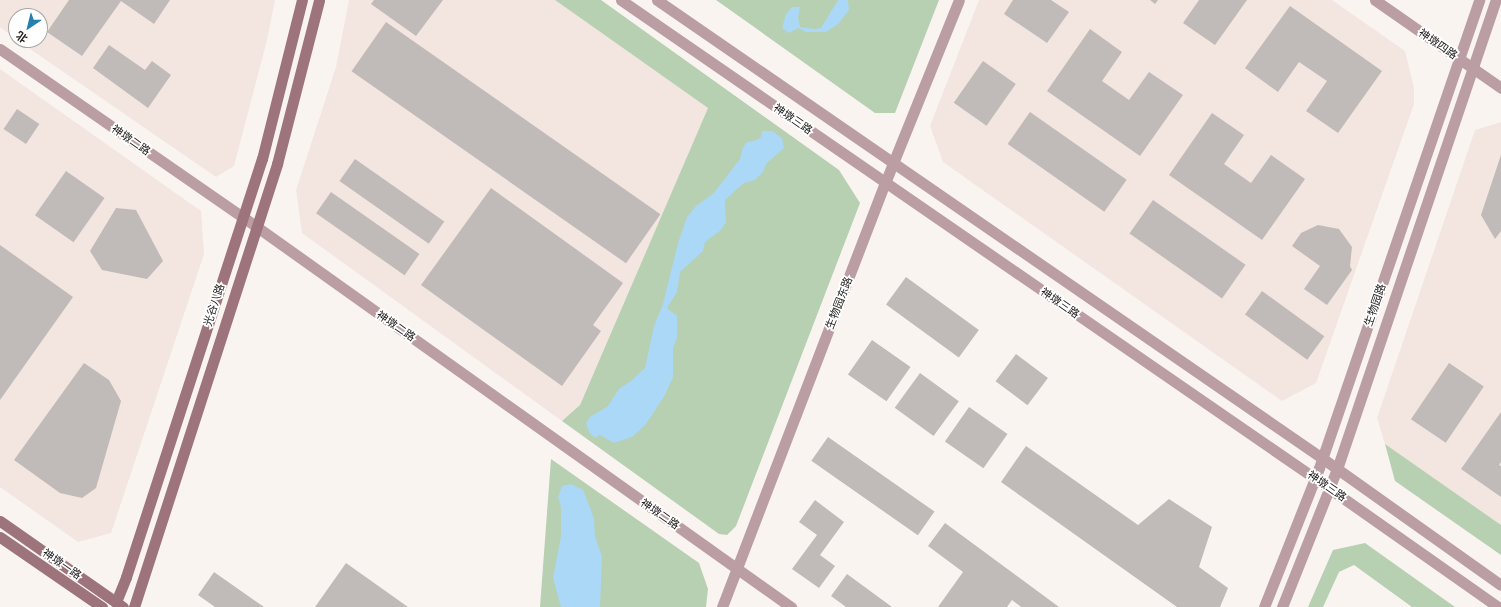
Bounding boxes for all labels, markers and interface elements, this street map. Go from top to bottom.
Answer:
north arrow [8,8,48,48]
street label: 神墩四路 [1416,26,1460,62]
text: 北 [13,28,30,46]
street label: 神墩三路 [771,101,815,137]
street label: 神墩二路 [109,122,153,158]
street label: 生物园东路 [823,275,855,331]
street label: 光谷八路 [201,282,227,328]
street label: 生物园路 [1362,282,1388,328]
street label: 神墩三路 [1038,285,1082,321]
street label: 神墩二路 [374,308,418,344]
street label: 神墩三路 [1305,468,1349,504]
street label: 神墩二路 [638,496,682,532]
street label: 神墩一路 [40,546,84,582]

